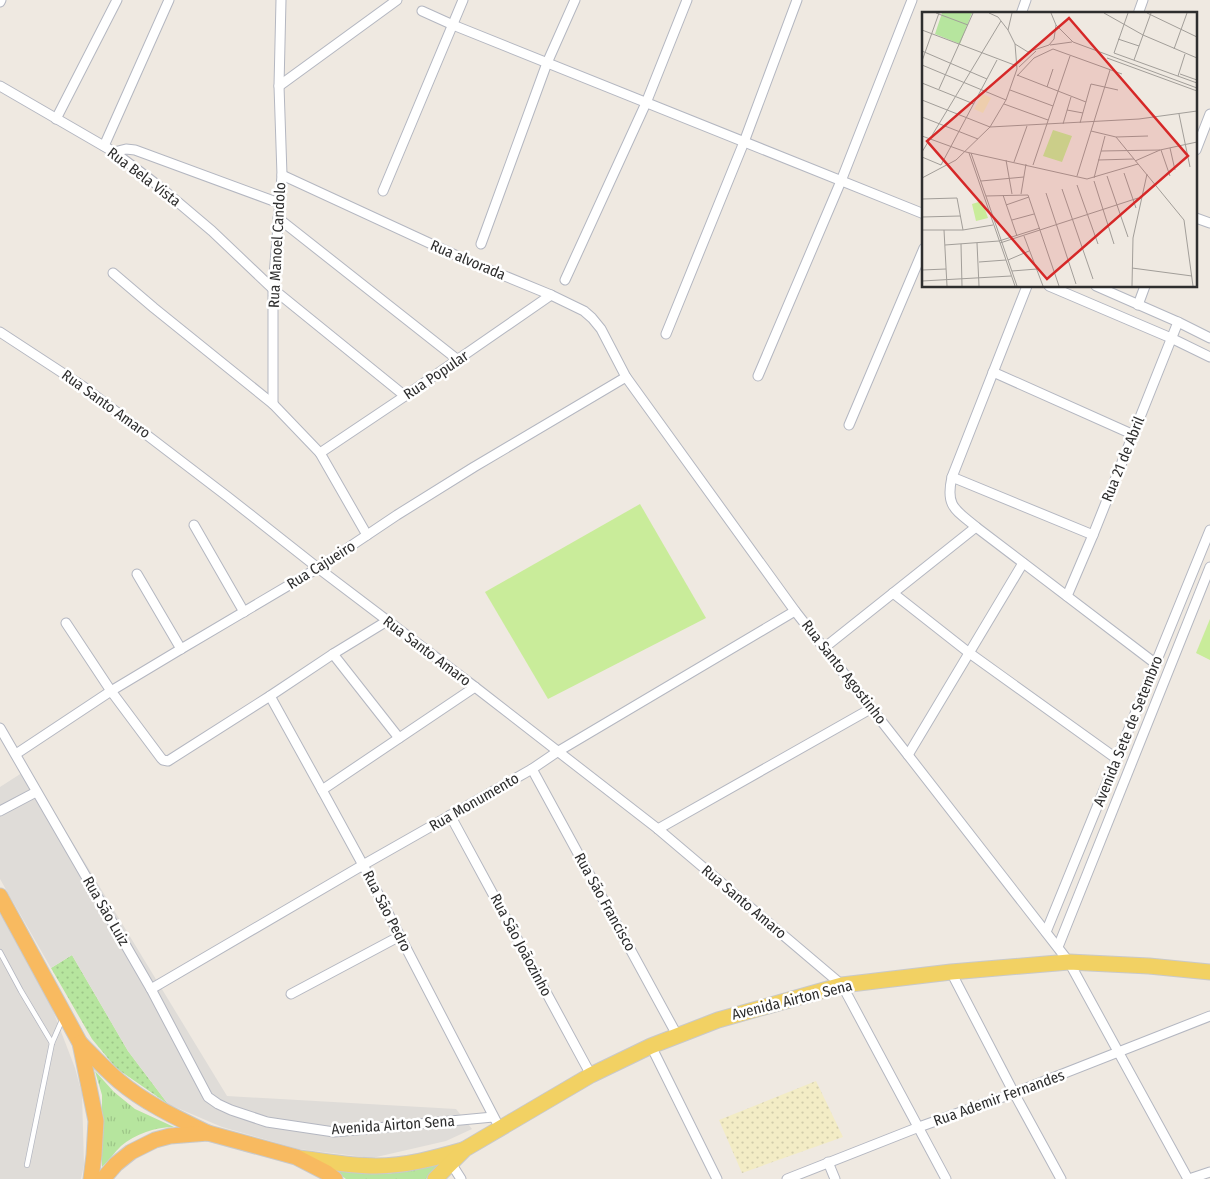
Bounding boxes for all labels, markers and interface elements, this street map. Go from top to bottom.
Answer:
inset map [922,12,1198,288]
street label: Rua Bela Vista [104,144,184,210]
street label: Rua Manoel Candolo [265,181,289,308]
street label: Rua alvorada [428,236,508,284]
street label: Rua Popular [400,346,473,403]
street label: Rua Santo Amaro [58,366,154,442]
street label: Rua 21 de Abril [1098,414,1148,504]
street label: Rua Cajueiro [284,537,359,593]
street label: Rua Santo Amaro [380,612,474,690]
street label: Rua Santo Agostinho [798,616,890,728]
street label: Avenida Sete de Setembro [1089,653,1167,809]
street label: Rua Monumento [426,769,522,835]
street label: Rua São Francisco [571,850,640,954]
street label: Rua Santo Amaro [698,861,790,943]
street label: Rua São Pedro [359,867,415,955]
street label: Rua São Luiz [79,873,133,949]
street label: Rua São Joãozinho [486,891,556,999]
street label: Avenida Airton Sena [730,976,854,1024]
street label: Rua Ademir Fernandes [931,1066,1067,1130]
street label: Avenida Airton Sena [331,1112,455,1138]

